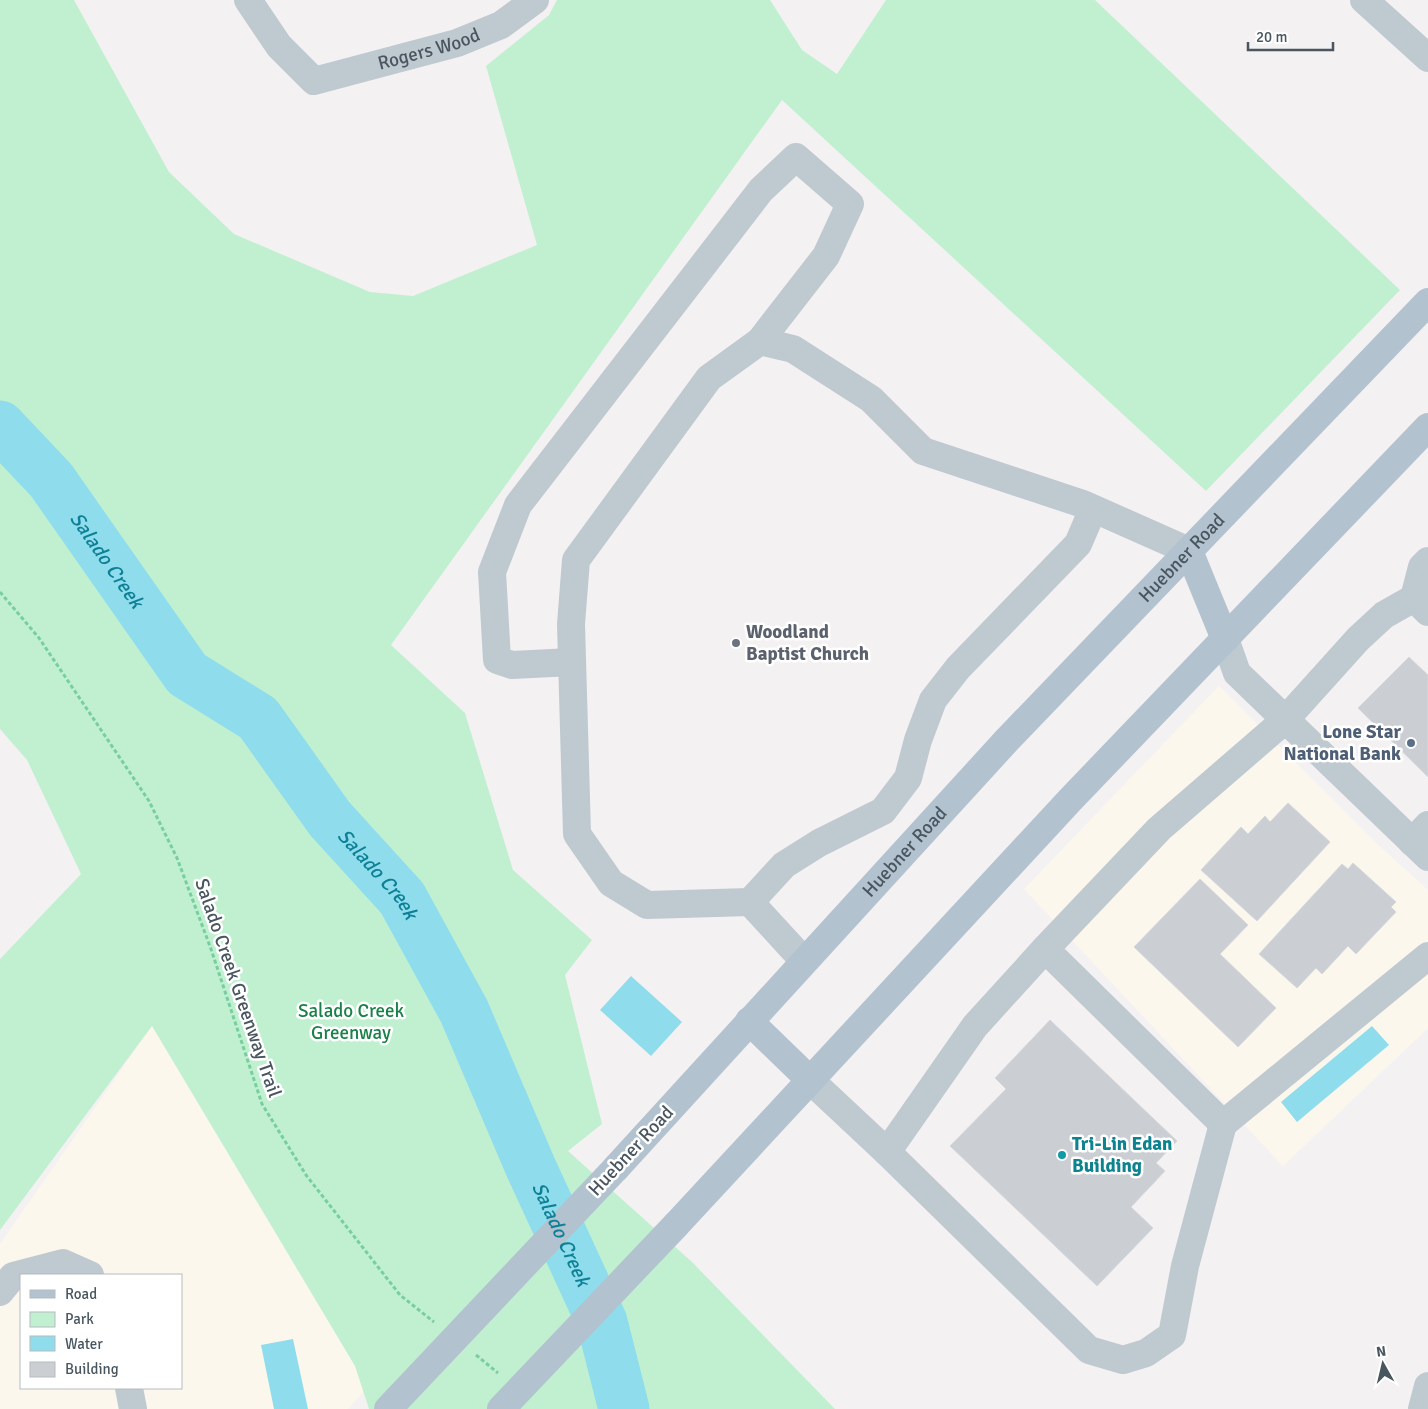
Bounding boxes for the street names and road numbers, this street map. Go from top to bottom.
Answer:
street label: Rogers Wood [375,23,484,76]
street label: Huebner Road [1134,509,1230,608]
street label: Huebner Road [857,802,952,902]
street label: Salado Creek Greenway Trail [189,875,287,1101]
street label: Huebner Road [583,1101,679,1201]

